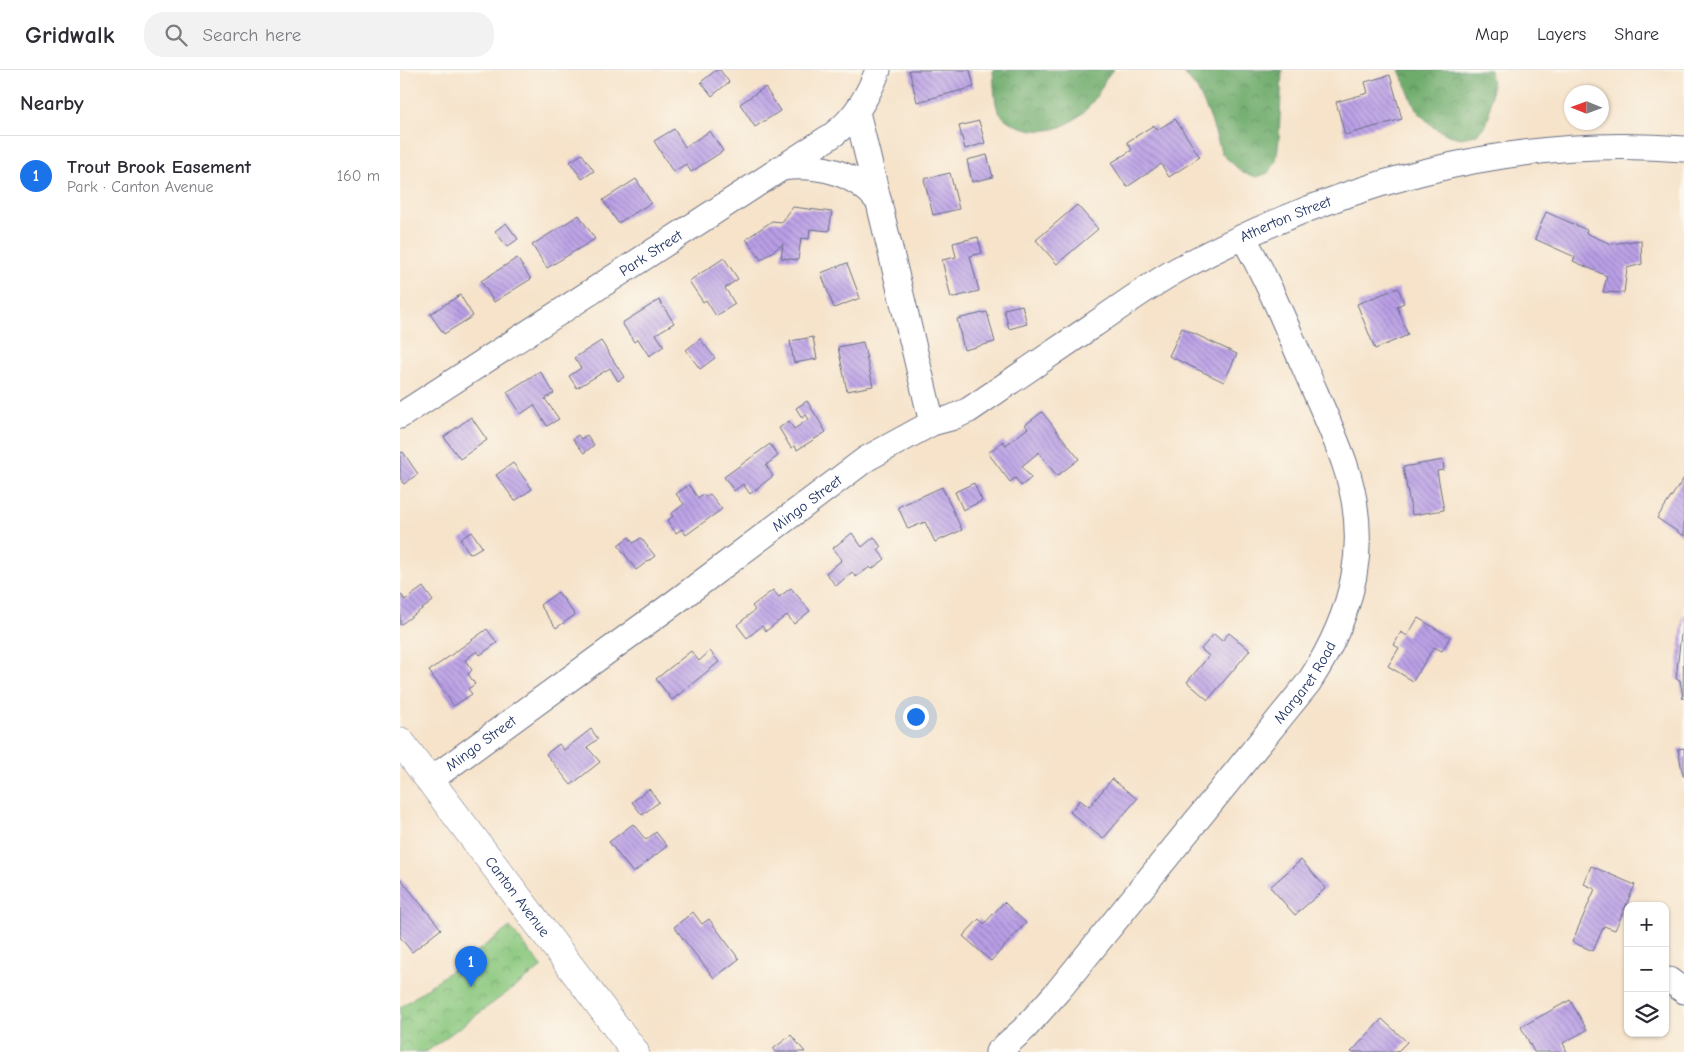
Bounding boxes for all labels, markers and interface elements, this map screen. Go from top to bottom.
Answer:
search box [144,12,494,57]
text: Gridwalk [25,21,114,49]
icon: search [162,21,190,49]
text: Search here [202,24,301,46]
text: Map [1475,24,1509,45]
text: Layers [1537,24,1586,45]
text: Share [1614,24,1659,45]
north arrow [1564,85,1609,130]
text: Nearby [20,91,84,115]
text: Trout Brook Easement [67,156,251,178]
text: 1 [33,167,39,185]
text: 160 m [337,167,380,185]
text: Park · Canton Avenue [67,178,214,196]
street label: Atherton Street [1237,192,1334,246]
street label: Park Street [616,226,686,280]
street label: Mingo Street [768,471,846,535]
street label: Margaret Road [1270,638,1340,727]
your location [903,704,929,730]
street label: Mingo Street [442,711,520,775]
street label: Canton Avenue [481,853,554,941]
map controls [1624,902,1669,1037]
button: + [1624,902,1669,947]
pin: 1 [455,946,487,987]
button: − [1624,947,1669,992]
button: layers [1624,992,1669,1037]

